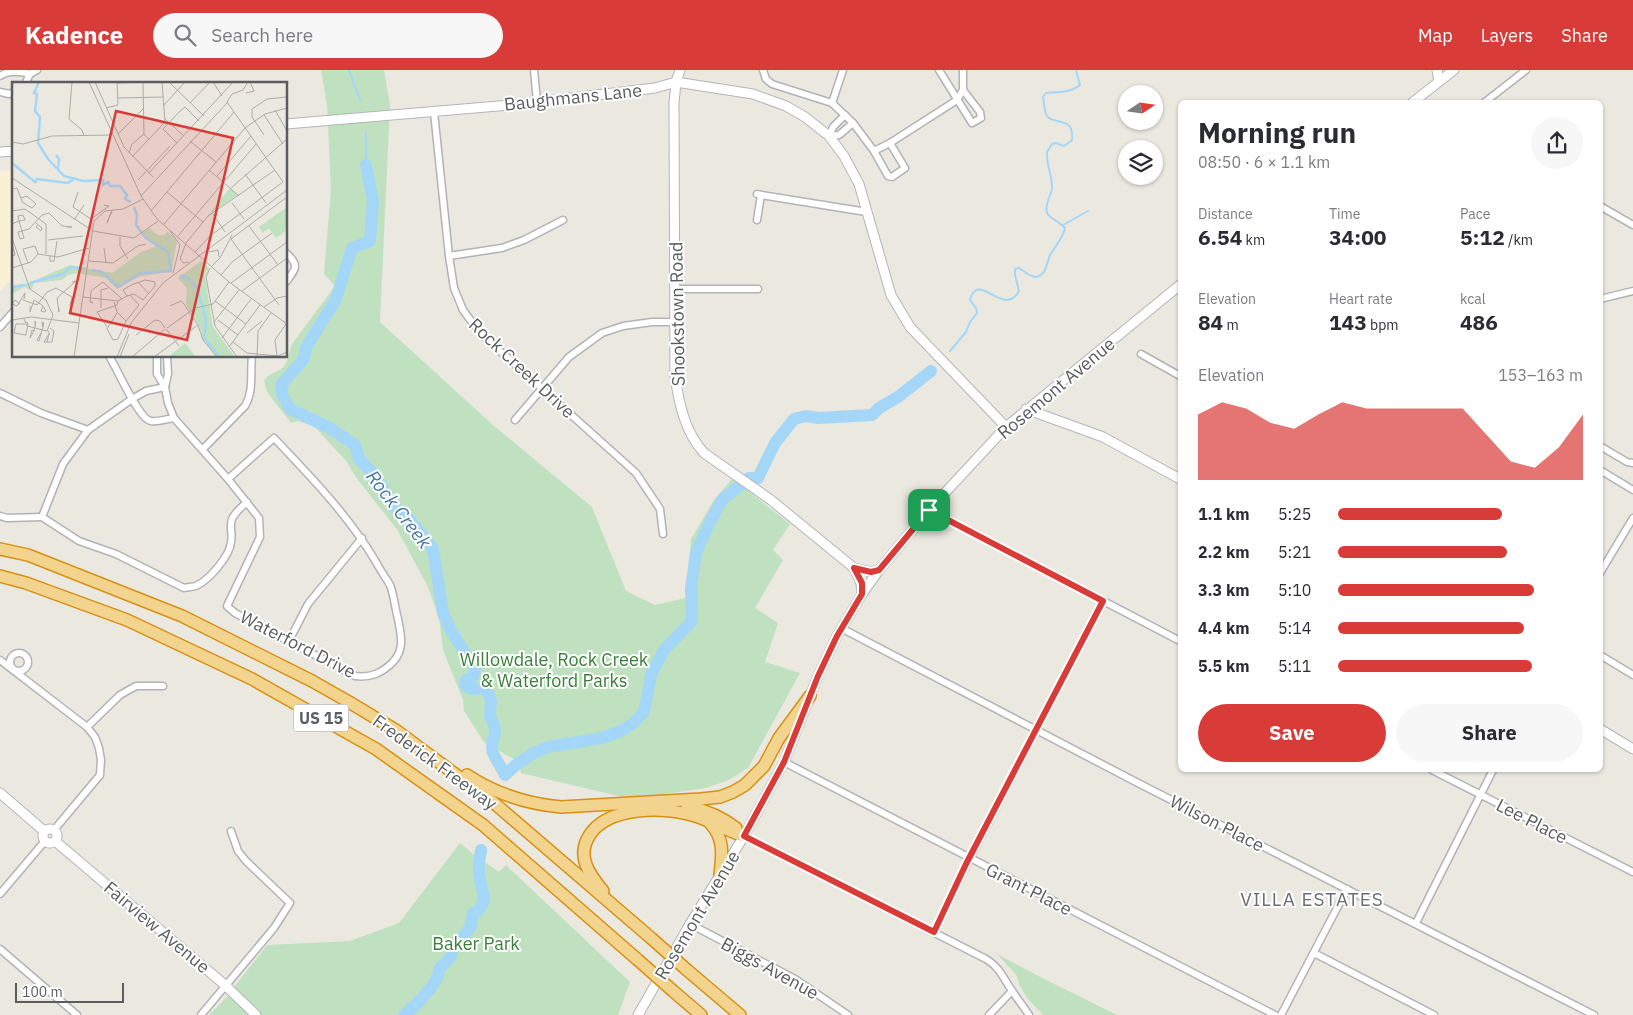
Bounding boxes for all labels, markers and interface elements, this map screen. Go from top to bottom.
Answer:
search box [153,13,503,58]
text: Kadence [25,19,123,51]
icon: search [171,21,199,49]
text: Search here [211,23,313,47]
text: Map [1418,24,1453,47]
text: Layers [1481,24,1533,47]
text: Share [1561,24,1608,47]
street label: Baughmans Lane [503,78,643,116]
inset map [12,82,288,358]
north arrow [1118,85,1162,130]
map controls [1118,85,1163,185]
text: Morning run [1198,114,1356,151]
button: share [1531,117,1583,169]
button: layers [1118,140,1163,185]
text: 08:50 · 6 × 1.1 km [1198,152,1330,172]
text: Distance [1198,205,1253,223]
text: Time [1329,205,1360,223]
text: Pace [1460,205,1490,223]
text: 6.54 [1198,223,1242,251]
text: 34:00 [1329,223,1386,251]
text: 5:12 [1460,223,1505,251]
text: km [1242,231,1265,249]
text: /km [1505,231,1533,249]
street label: Shookstown Road [664,241,690,387]
text: Elevation [1198,290,1256,308]
text: Heart rate [1329,290,1393,308]
text: kcal [1460,290,1485,308]
text: 84 [1198,308,1223,336]
text: 143 [1329,308,1367,336]
text: 486 [1460,308,1498,336]
street label: Rock Creek Drive [464,313,580,423]
text: m [1223,316,1239,334]
text: bpm [1367,316,1399,334]
street label: Rosemont Avenue [992,332,1120,444]
text: Elevation [1198,365,1264,385]
text: 153–163 m [1498,365,1583,385]
water label: Rock Creek [361,465,438,554]
pin [908,489,950,531]
icon: arrive [915,496,943,524]
text: 1.1 km [1198,504,1249,524]
text: 5:25 [1278,504,1311,524]
text: 2.2 km [1198,542,1249,562]
text: 5:21 [1278,542,1311,562]
text: 3.3 km [1198,580,1249,600]
text: 5:10 [1278,580,1311,600]
street label: Waterford Drive [236,605,360,683]
text: 4.4 km [1198,618,1249,638]
text: 5:14 [1278,618,1311,638]
park label: Willowdale, Rock Creek & Waterford Parks [460,648,649,692]
text: 5.5 km [1198,656,1249,676]
text: 5:11 [1278,656,1311,676]
road number: US 15 [294,704,348,731]
button: Save [1198,704,1386,762]
button: Share [1396,704,1583,762]
street label: Frederick Freeway [368,709,502,815]
street label: Wilson Place [1166,789,1268,857]
street label: Lee Place [1492,793,1572,849]
street label: Rosemont Avenue [649,846,745,984]
street label: Grant Place [982,857,1076,921]
street label: Fairview Avenue [99,876,215,978]
district label: VILLA ESTATES [1240,887,1384,911]
park label: Baker Park [432,932,520,955]
street label: Biggs Avenue [717,932,823,1004]
scale bar [15,980,124,1003]
text: 100 m [22,983,63,1001]

